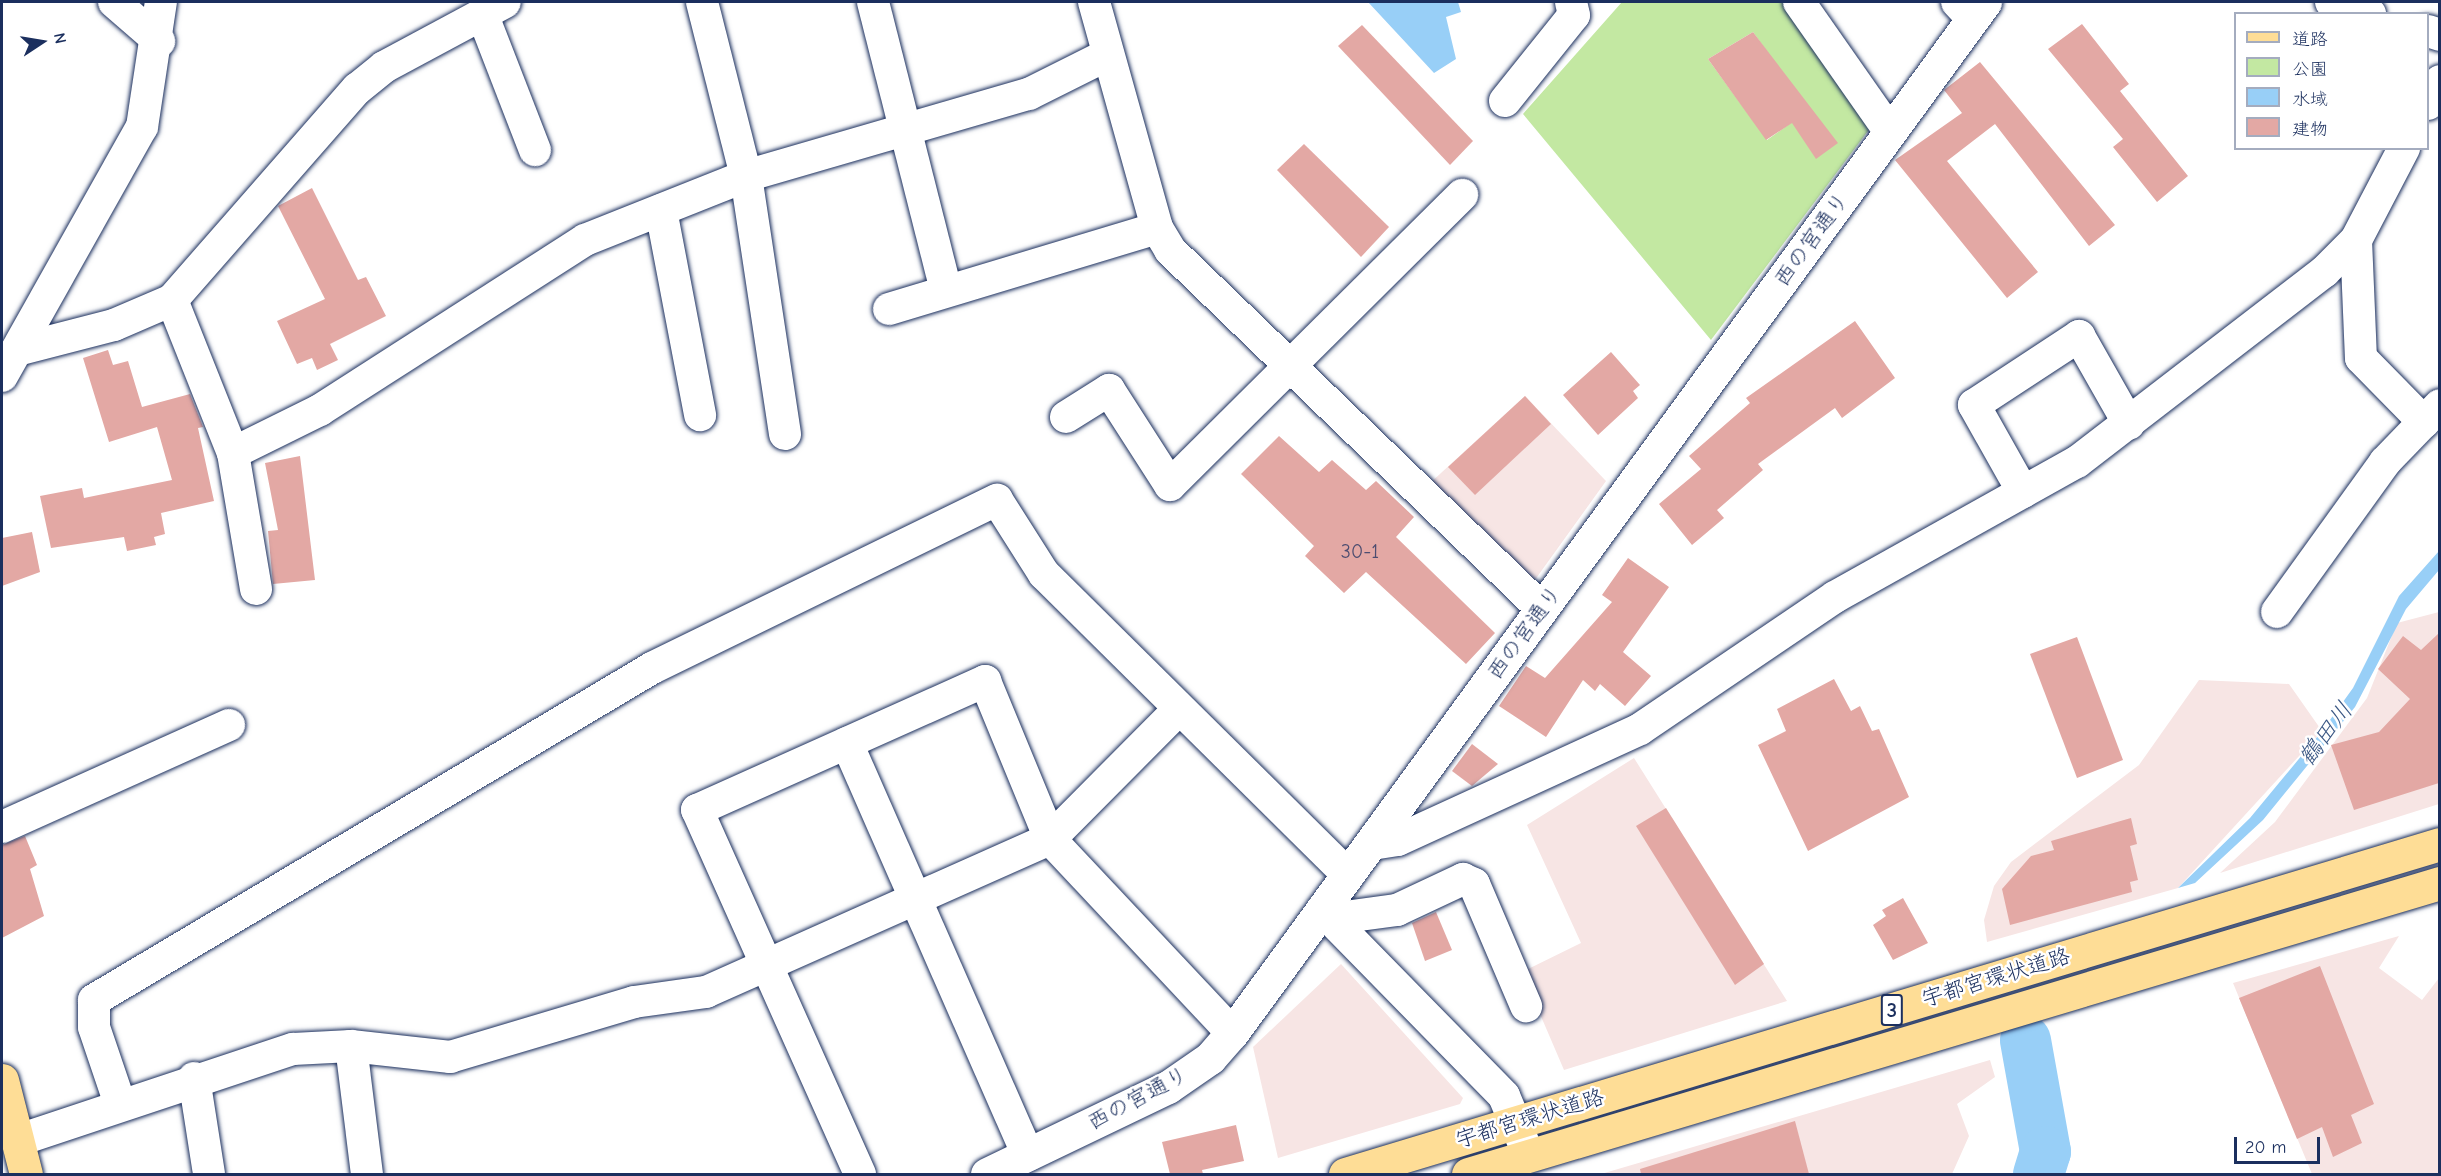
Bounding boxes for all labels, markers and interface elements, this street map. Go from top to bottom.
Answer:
north arrow [12,12,72,72]
legend [2234,12,2429,150]
text: 道路 [2292,29,2328,50]
text: N [50,31,69,45]
text: 公園 [2292,59,2328,80]
text: 水域 [2292,89,2328,110]
text: 建物 [2292,119,2328,140]
street label: 西の宮通り [1769,188,1855,292]
house number: 30-1 [1341,539,1379,563]
street label: 西の宮通り [1482,581,1568,685]
water label: 鶴田川 [2293,697,2359,771]
street label: 宇都宮環状道路 [1919,943,2073,1013]
road number: 3 [1880,992,1904,1028]
street label: 西の宮通り [1083,1062,1193,1136]
street label: 宇都宮環状道路 [1453,1084,1607,1154]
scale bar [2237,1125,2322,1163]
text: 20 m [2245,1137,2286,1158]

